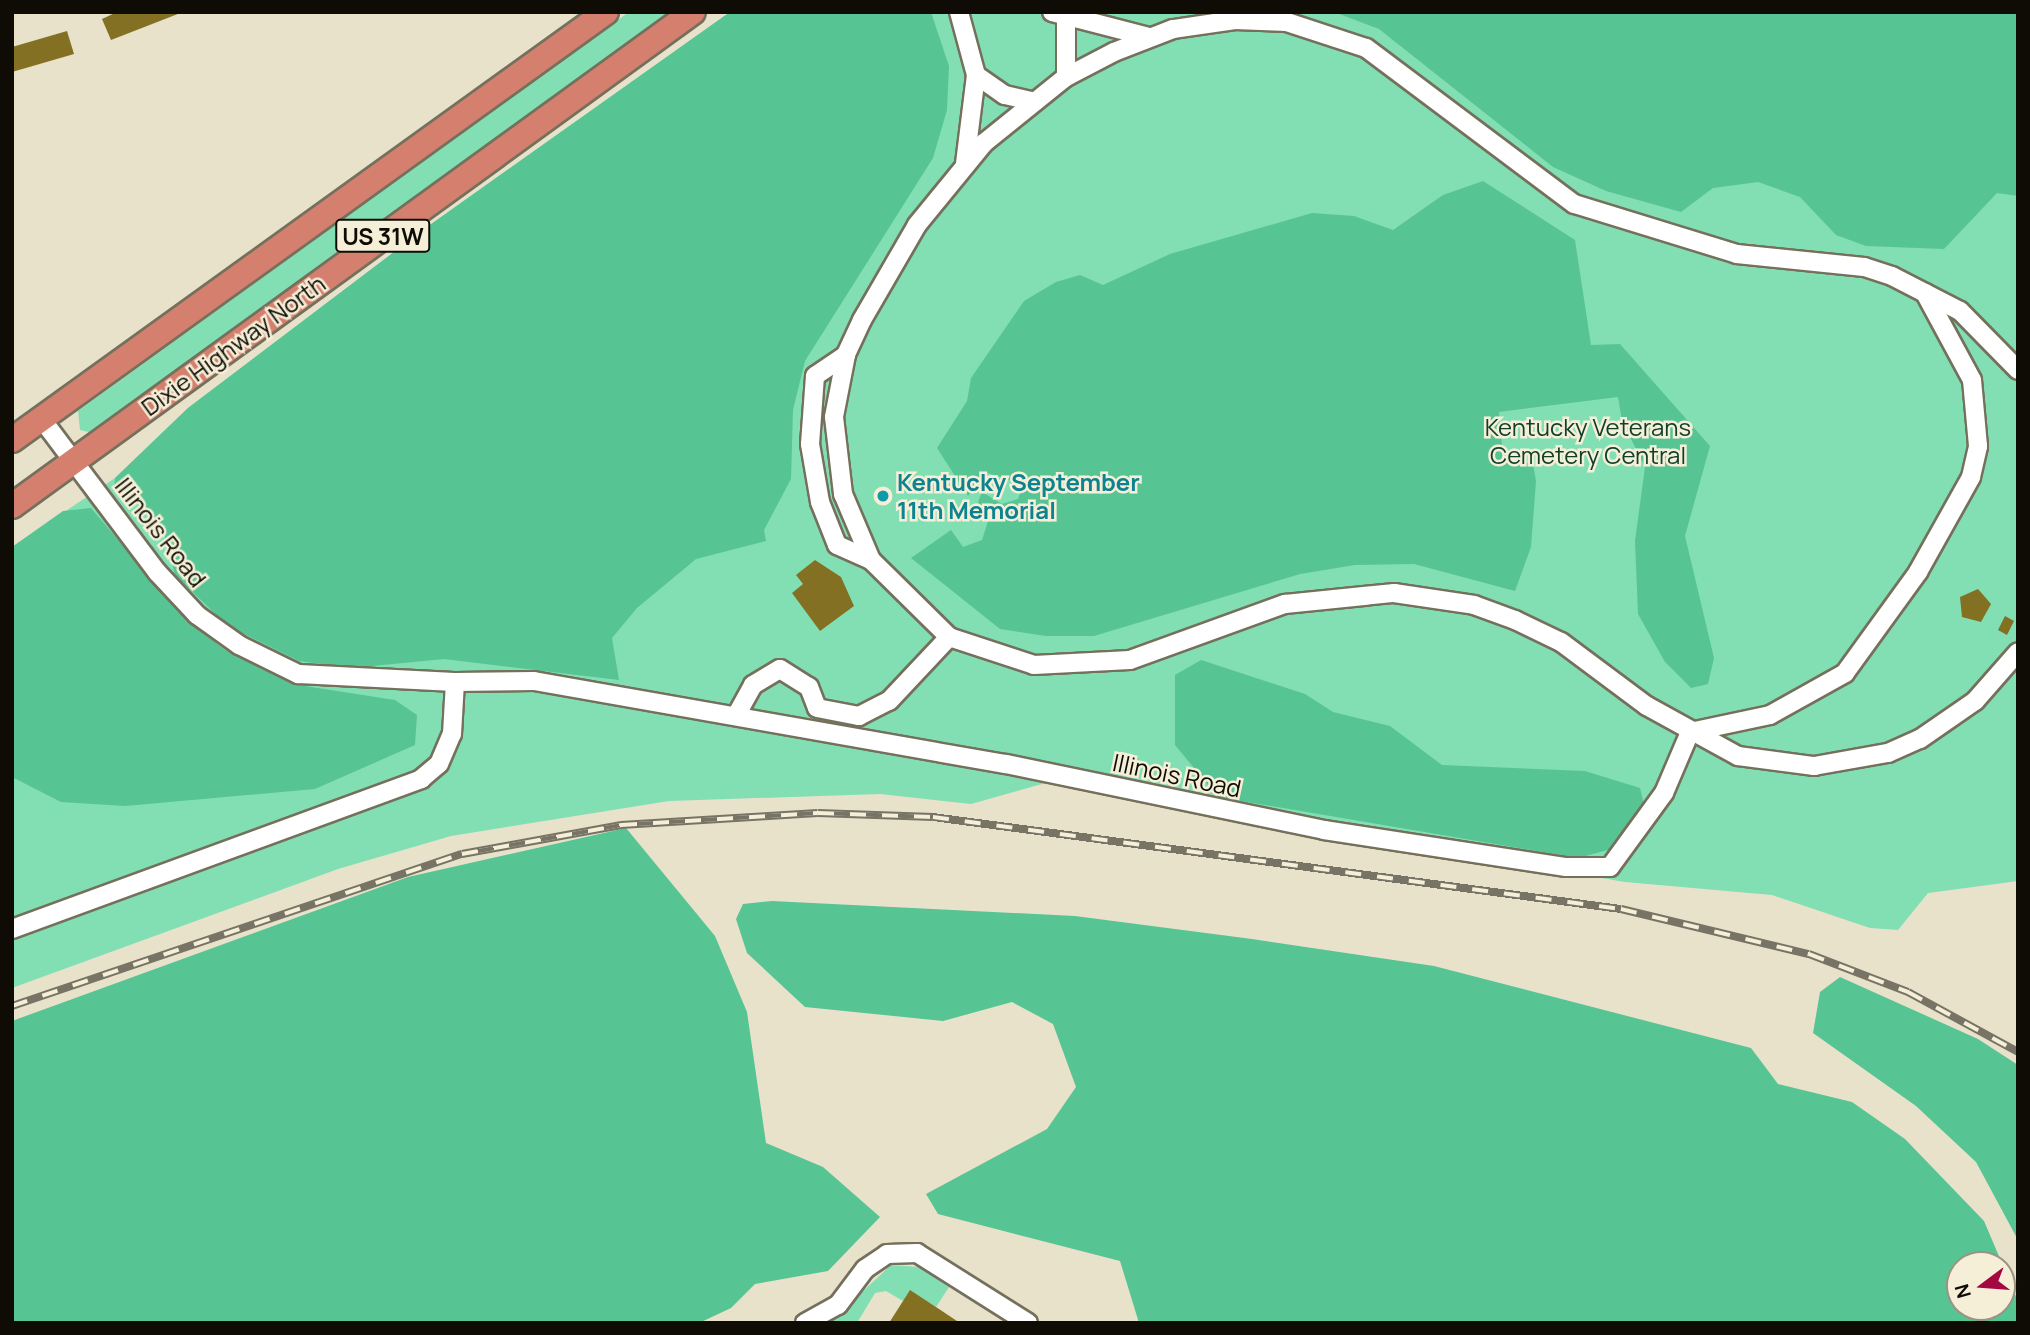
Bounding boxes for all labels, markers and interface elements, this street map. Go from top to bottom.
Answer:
road number: US 31W [334,216,432,256]
street label: Dixie Highway North [135,269,331,421]
park label: Kentucky Veterans Cemetery Central [1485,413,1691,469]
place label: Kentucky September 11th Memorial [897,468,1140,524]
street label: lllinois Road [109,472,213,592]
marker: Kentucky September 11th Memorial [875,488,891,504]
street label: Illinois Road [1110,747,1244,803]
north arrow [1946,1251,2016,1321]
text: N [1948,1281,1977,1301]

